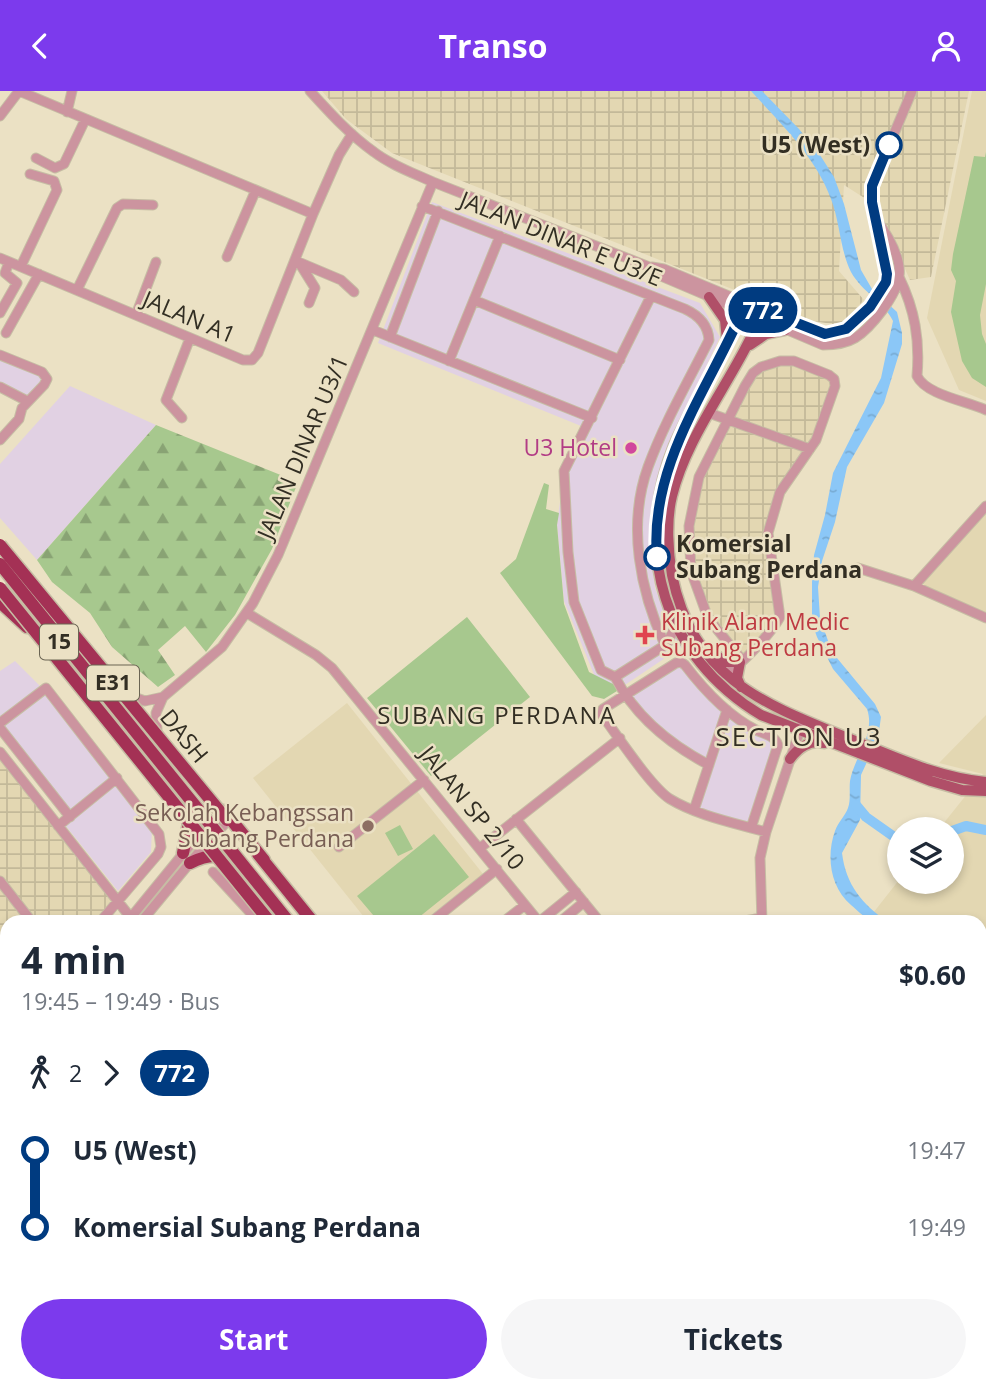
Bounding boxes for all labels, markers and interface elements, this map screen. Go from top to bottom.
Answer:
text: Transo [438,24,548,67]
icon: back [21,27,59,65]
icon: person [927,27,965,65]
place label: U5 (West) [761,128,870,160]
marker: U5 (West) [876,132,902,158]
street label: JALAN DINAR E U3/E [454,182,667,293]
street label: JALAN A1 [136,281,241,350]
line badge: 772 [723,287,803,333]
text: 772 [742,293,784,326]
street label: JALAN DINAR U3/1 [248,350,355,545]
place label: U3 Hotel [523,431,617,463]
marker: U3 Hotel [623,440,639,456]
place label: Komersial Subang Perdana [676,527,862,585]
marker: Komersial Subang Perdana [644,544,670,570]
place label: Klinik Alam Medic Subang Perdana [661,605,850,663]
road number: 15 [40,625,78,659]
marker: Klinik Alam Medic Subang Perdana [635,625,655,645]
road number: E31 [87,665,139,701]
district label: SUBANG PERDANA [377,698,617,731]
street label: DASH [153,702,216,769]
district label: SECTION U3 [715,718,883,754]
street label: JALAN SP 2/10 [412,737,533,876]
place label: Sekolah Kebangssan Subang Perdana [135,796,354,854]
map controls [887,817,964,894]
button: layers [887,817,964,894]
marker: Sekolah Kebangssan Subang Perdana [360,818,376,834]
text: 4 min [21,933,126,985]
text: $0.60 [899,957,966,993]
text: 19:45 – 19:49 · Bus [21,985,220,1017]
icon: walk [21,1054,59,1092]
icon: forward [92,1054,130,1092]
text: 772 [154,1056,195,1089]
text: 2 [69,1057,82,1089]
text: U5 (West) [73,1132,197,1168]
text: 19:47 [907,1134,966,1166]
text: Komersial Subang Perdana [73,1209,421,1245]
text: 19:49 [907,1211,966,1243]
button: Start [21,1299,487,1379]
button: Tickets [501,1299,966,1379]

